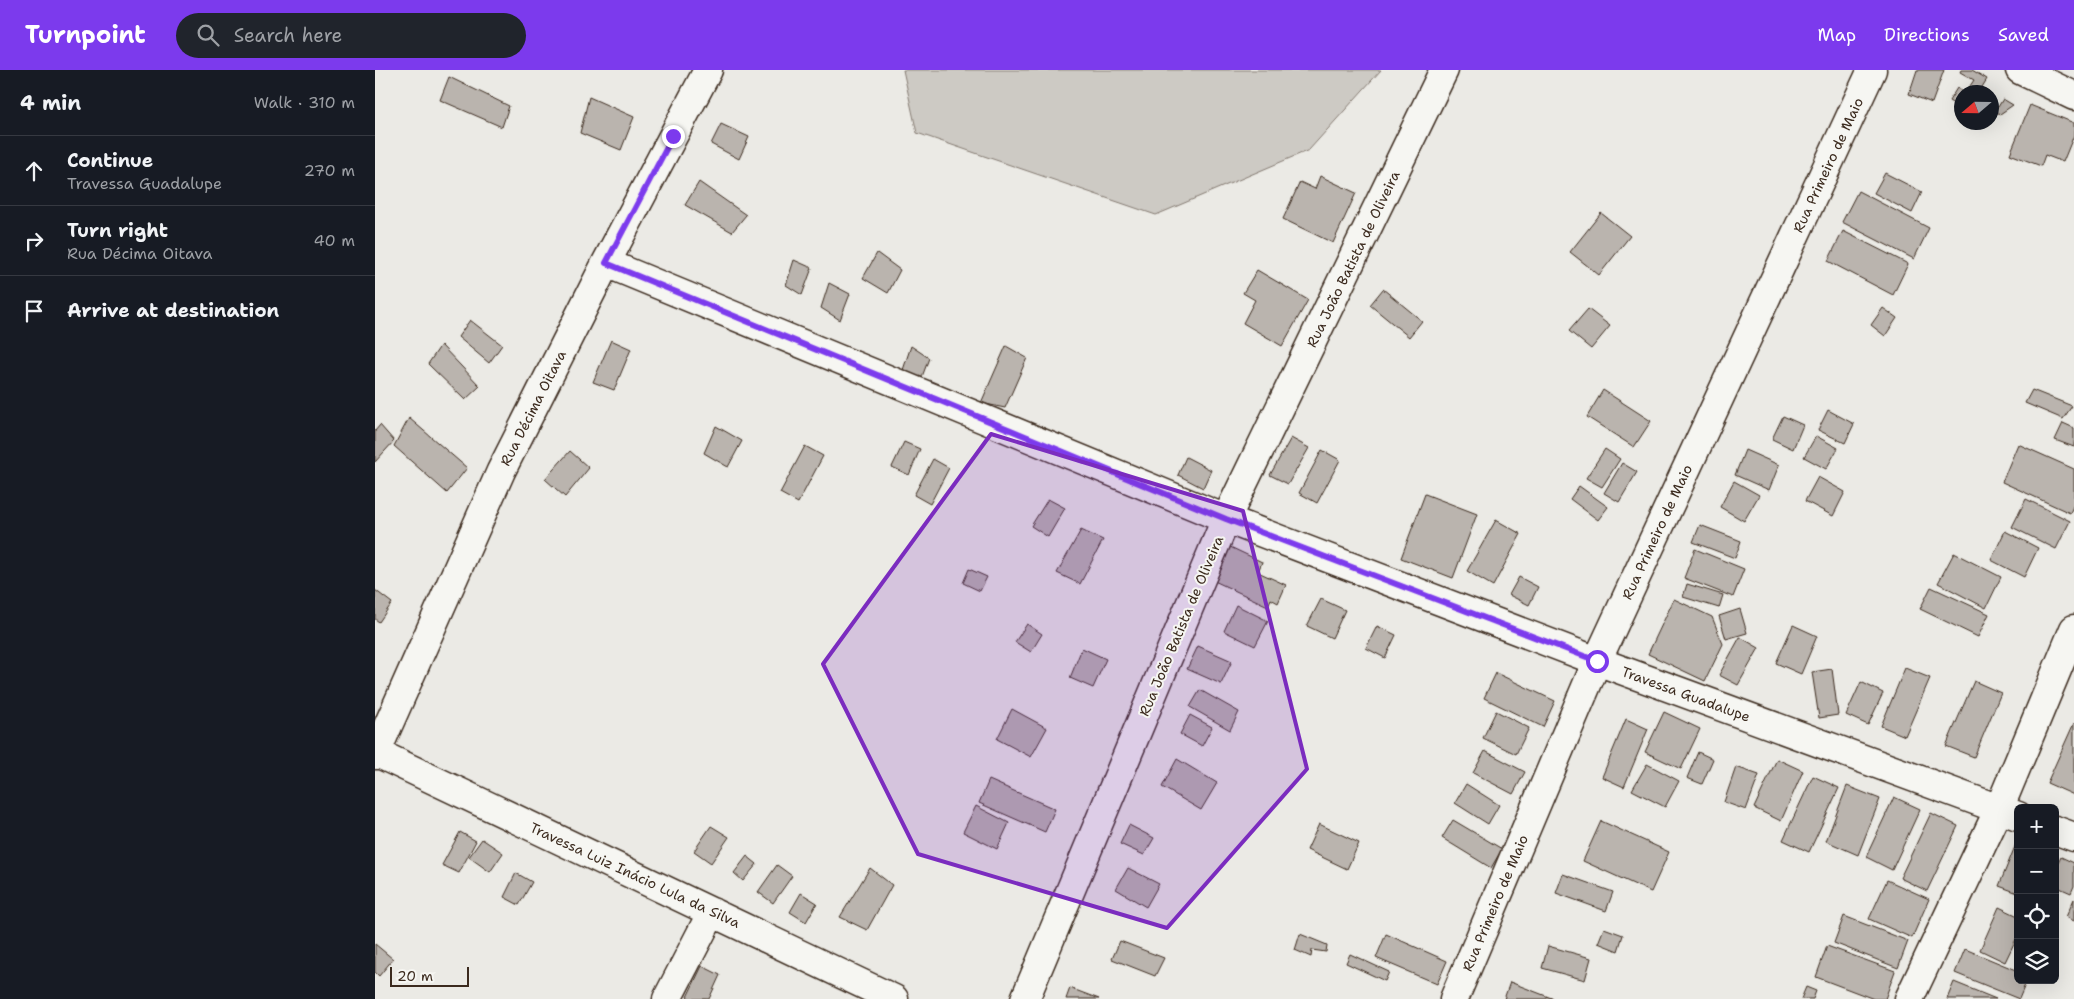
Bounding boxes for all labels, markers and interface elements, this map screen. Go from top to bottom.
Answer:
search box [176,13,526,58]
text: Turnpoint [25,19,146,51]
icon: search [194,21,222,49]
text: Search here [234,23,342,48]
text: Map [1818,23,1856,47]
text: Directions [1884,23,1970,47]
text: Saved [1998,23,2049,47]
north arrow [1954,85,1999,130]
text: 4 min [20,89,81,117]
text: Walk · 310 m [254,92,355,113]
street label: Rua Primeiro de Maio [1789,95,1867,235]
route end [662,125,685,148]
text: Continue [67,148,153,173]
icon: ahead [20,157,48,185]
text: 270 m [304,160,355,181]
street label: Rua João Batista de Oliveira [1302,168,1404,350]
text: Travessa Guadalupe [67,173,222,194]
text: Turn right [67,218,168,243]
icon: right [20,227,48,255]
text: 40 m [313,230,355,251]
text: Rua Décima Oitava [67,243,213,264]
icon: arrive [20,297,48,325]
text: Arrive at destination [67,298,279,323]
street label: Rua Décima Oitava [496,347,570,469]
street label: Rua Primeiro de Maio [1618,462,1696,602]
street label: Rua João Batista de Oliveira [1135,533,1227,719]
route start [1586,650,1609,673]
street label: Travessa Guadalupe [1619,662,1753,726]
map controls [2014,804,2059,984]
button: + [2014,804,2059,849]
street label: Travessa Luiz Inácio Lula da Silva [527,818,743,932]
street label: Rua Primeiro de Maio [1458,832,1532,974]
button: − [2014,849,2059,894]
button: locate [2014,894,2059,939]
button: layers [2014,939,2059,984]
scale bar [390,964,469,987]
text: 20 m [397,967,433,985]

